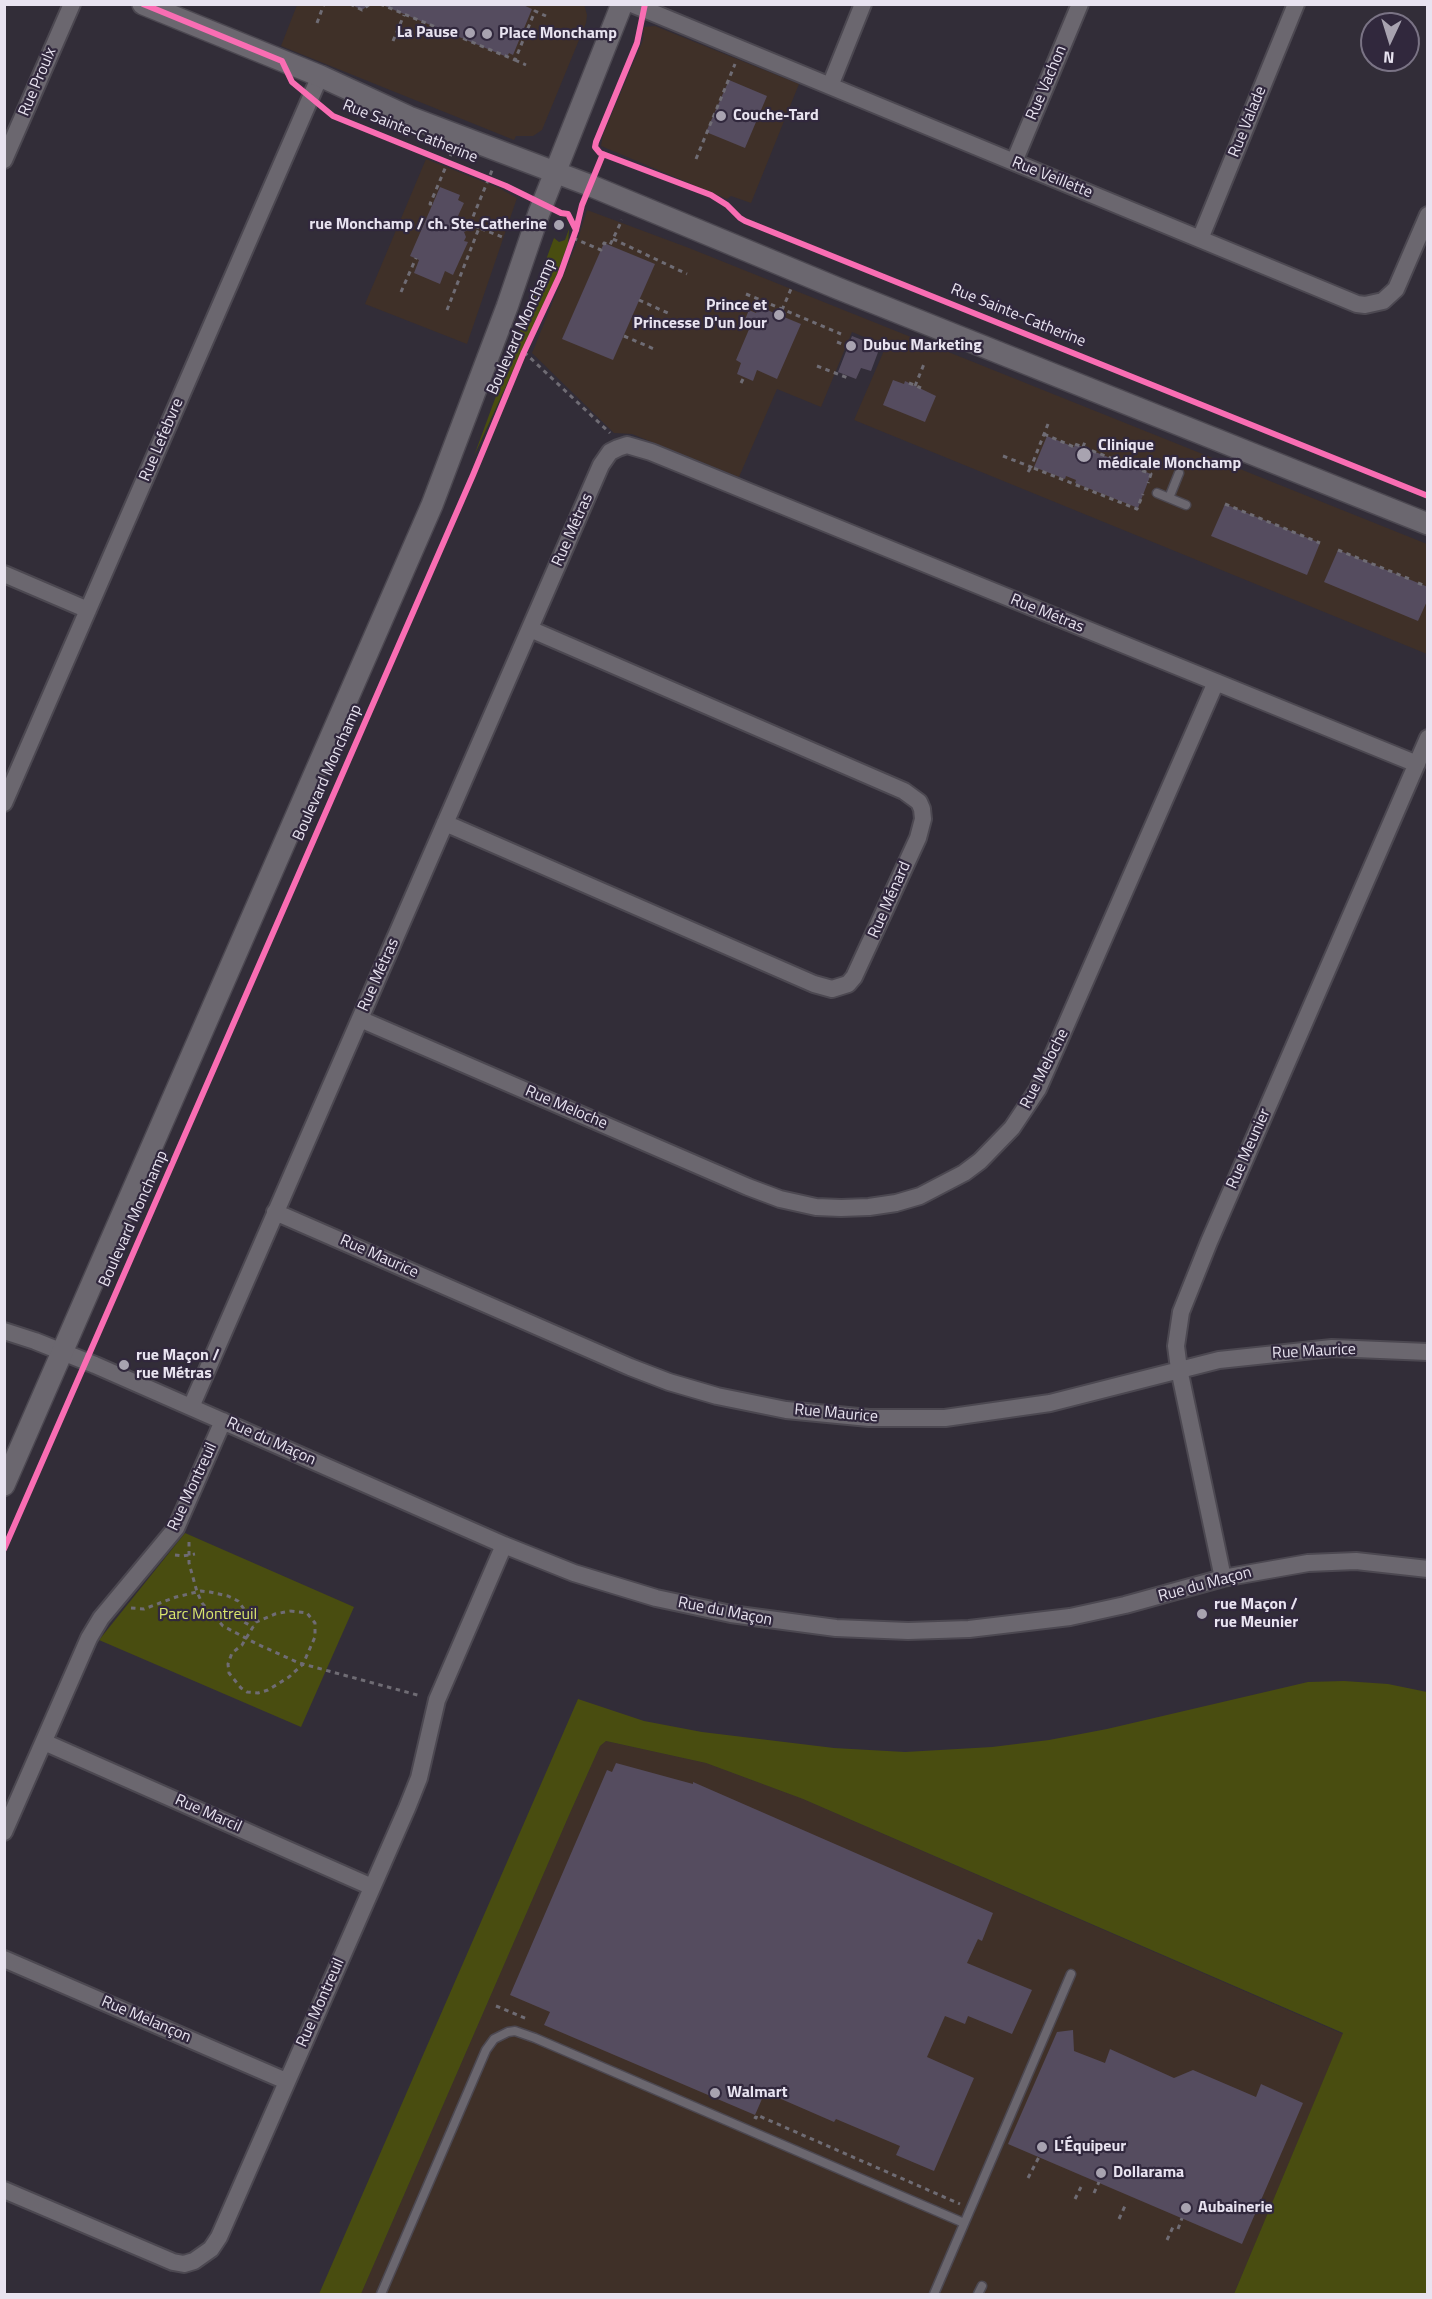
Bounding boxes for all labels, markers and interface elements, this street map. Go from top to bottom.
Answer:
north arrow [1360,12,1420,72]
place label: La Pause [397,23,458,43]
place label: Place Monchamp [499,24,617,44]
marker: La Pause [463,26,477,40]
marker: Place Monchamp [480,27,494,41]
street label: Rue Vachon [1023,43,1071,123]
street label: Rue Proulx [15,45,61,119]
text: N [1383,46,1395,70]
street label: Rue Valade [1225,84,1271,160]
street label: Rue Sainte-Catherine [340,96,480,168]
place label: Couche-Tard [733,106,819,126]
marker: Couche-Tard [714,109,728,123]
street label: Rue Veillette [1009,153,1095,203]
place label: rue Monchamp / ch. Ste-Catherine [309,215,547,235]
marker: rue Monchamp / ch. Ste-Catherine [552,218,566,232]
street label: Boulevard Monchamp [483,256,561,398]
street label: Rue Sainte-Catherine [948,280,1088,352]
place label: Prince et Princesse D'un Jour [633,296,767,334]
marker: Prince et Princesse D'un Jour [772,308,786,322]
place label: Dubuc Marketing [863,336,982,356]
marker: Dubuc Marketing [844,339,858,353]
street label: Rue Lefebvre [136,396,188,484]
place label: Clinique médicale Monchamp [1098,436,1241,474]
marker: Clinique médicale Monchamp [1075,446,1093,464]
street label: Rue Métras [548,491,598,569]
street label: Rue Métras [1007,591,1087,637]
street label: Boulevard Monchamp [289,702,367,844]
street label: Rue Ménard [865,859,915,941]
street label: Rue Métras [354,936,404,1014]
street label: Rue Meloche [1017,1026,1073,1112]
street label: Rue Meloche [522,1082,610,1134]
street label: Rue Meunier [1223,1106,1275,1192]
street label: Boulevard Monchamp [95,1148,173,1290]
street label: Rue Maurice [337,1231,421,1283]
street label: Rue Maurice [1272,1340,1356,1364]
place label: rue Maçon / rue Métras [136,1346,220,1384]
marker: rue Maçon / rue Métras [117,1358,131,1372]
street label: Rue Maurice [793,1401,879,1427]
street label: Rue du Maçon [223,1414,319,1470]
street label: Rue Montreuil [164,1440,222,1534]
street label: Rue du Maçon [1156,1563,1254,1607]
street label: Rue du Maçon [676,1593,774,1631]
place label: rue Maçon / rue Meunier [1214,1595,1298,1633]
park label: Parc Montreuil [159,1605,257,1625]
marker: rue Maçon / rue Meunier [1195,1607,1209,1621]
street label: Rue Marcil [172,1791,244,1837]
street label: Rue Montreuil [293,1956,349,2050]
street label: Rue Melançon [98,1992,194,2048]
place label: Walmart [727,2083,788,2103]
marker: Walmart [708,2086,722,2100]
place label: L'Équipeur [1054,2137,1126,2157]
marker: L'Équipeur [1035,2140,1049,2154]
place label: Dollarama [1113,2163,1184,2183]
marker: Dollarama [1094,2166,1108,2180]
place label: Aubainerie [1198,2198,1273,2218]
marker: Aubainerie [1179,2201,1193,2215]

